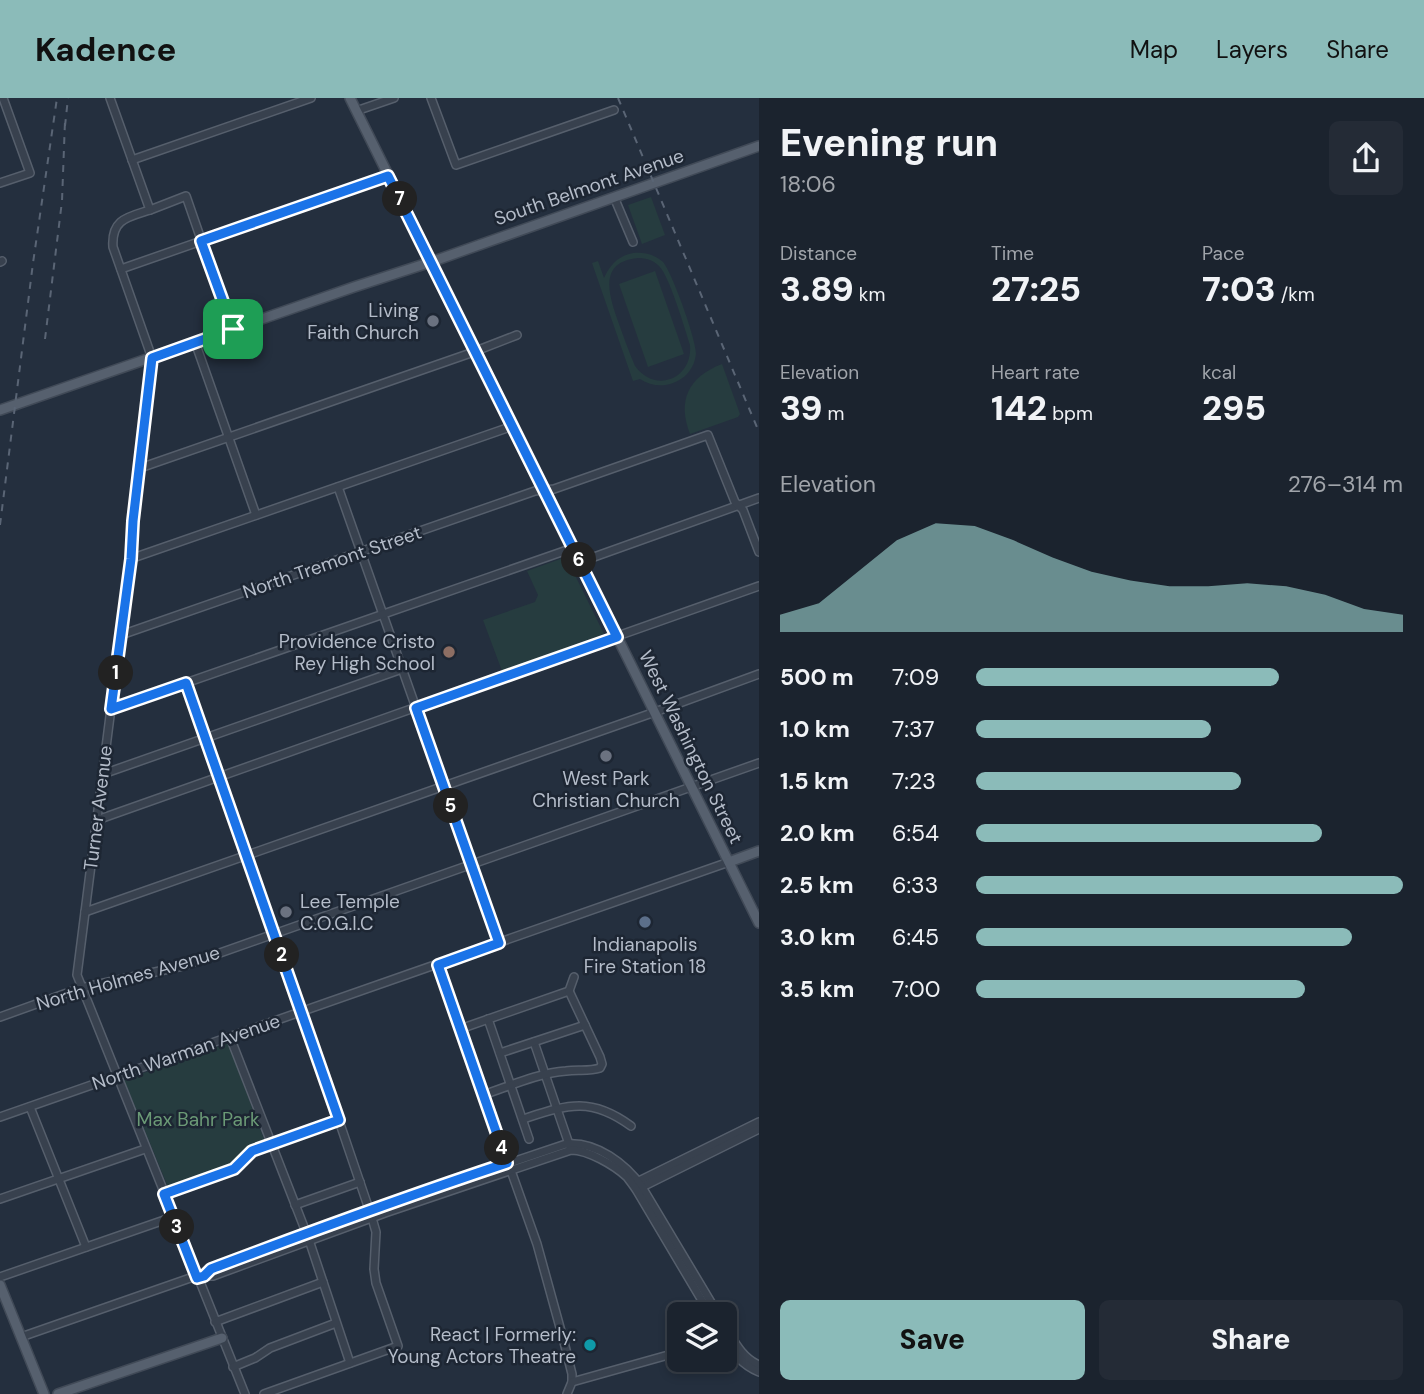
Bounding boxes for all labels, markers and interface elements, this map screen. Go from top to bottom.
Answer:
text: Kadence [35,28,176,71]
text: Map [1130,34,1178,65]
text: Layers [1216,34,1288,65]
text: Share [1326,34,1389,65]
text: Evening run [780,118,998,168]
button: share [1329,121,1403,195]
street label: South Belmont Avenue [491,143,687,231]
text: 18:06 [780,169,836,199]
pin: 7 [382,182,418,217]
text: 7 [394,186,405,211]
text: Distance [780,241,857,266]
text: Time [991,241,1034,266]
text: Pace [1202,241,1245,266]
text: 3.89 [780,266,854,312]
text: 27:25 [991,266,1081,312]
text: 7:03 [1202,266,1276,312]
text: km [854,282,885,307]
text: /km [1276,282,1315,307]
place label: Living Faith Church [307,298,419,345]
pin [203,299,263,359]
icon: arrive [214,310,252,348]
marker: Living Faith Church [425,313,441,329]
text: Elevation [780,360,859,385]
text: Heart rate [991,360,1080,385]
text: kcal [1202,360,1236,385]
text: 39 [780,385,823,431]
text: 142 [991,385,1047,431]
text: 295 [1202,385,1266,431]
text: m [823,401,845,426]
text: bpm [1047,401,1093,426]
text: Elevation [780,469,876,499]
text: 276–314 m [1288,469,1403,499]
street label: North Tremont Street [239,520,425,604]
pin: 6 [562,542,596,578]
text: 6 [572,547,585,572]
place label: Providence Cristo Rey High School [279,629,435,676]
marker: Providence Cristo Rey High School [441,644,457,660]
street label: West Washington Street [633,646,749,848]
pin: 1 [99,656,134,690]
text: 1 [112,660,119,685]
text: 500 m [780,662,854,692]
text: 7:09 [892,662,939,692]
text: 1.0 km [780,714,850,744]
text: 7:37 [892,714,934,744]
street label: Turner Avenue [78,744,118,872]
marker: West Park Christian Church [598,748,614,764]
place label: West Park Christian Church [532,766,680,813]
text: 1.5 km [780,766,849,796]
text: 7:23 [892,766,936,796]
pin: 5 [434,788,468,824]
text: 5 [445,793,456,818]
text: 2.0 km [780,818,855,848]
text: 6:54 [892,818,939,848]
text: 2.5 km [780,870,854,900]
text: 6:33 [892,870,938,900]
place label: Lee Temple C.O.G.I.C [300,889,400,936]
marker: Lee Temple C.O.G.I.C [278,904,294,920]
marker: Indianapolis Fire Station 18 [637,914,653,930]
text: 3.0 km [780,922,855,952]
text: 6:45 [892,922,939,952]
place label: Indianapolis Fire Station 18 [584,932,706,979]
pin: 2 [264,938,300,972]
street label: North Holmes Avenue [33,940,223,1016]
text: 2 [276,942,287,967]
text: 3.5 km [780,974,854,1004]
text: 7:00 [892,974,940,1004]
street label: North Warman Avenue [89,1008,283,1096]
park label: Max Bahr Park [136,1107,260,1132]
pin: 4 [484,1130,520,1166]
text: 4 [495,1135,508,1160]
pin: 3 [160,1210,194,1244]
text: 3 [171,1214,182,1239]
button: Save [780,1300,1085,1380]
button: Share [1099,1300,1403,1380]
map controls [667,1302,737,1372]
button: layers [667,1302,737,1372]
place label: React | Formerly: Young Actors Theatre [388,1322,576,1369]
marker: React | Formerly: Young Actors Theatre [582,1337,598,1353]

